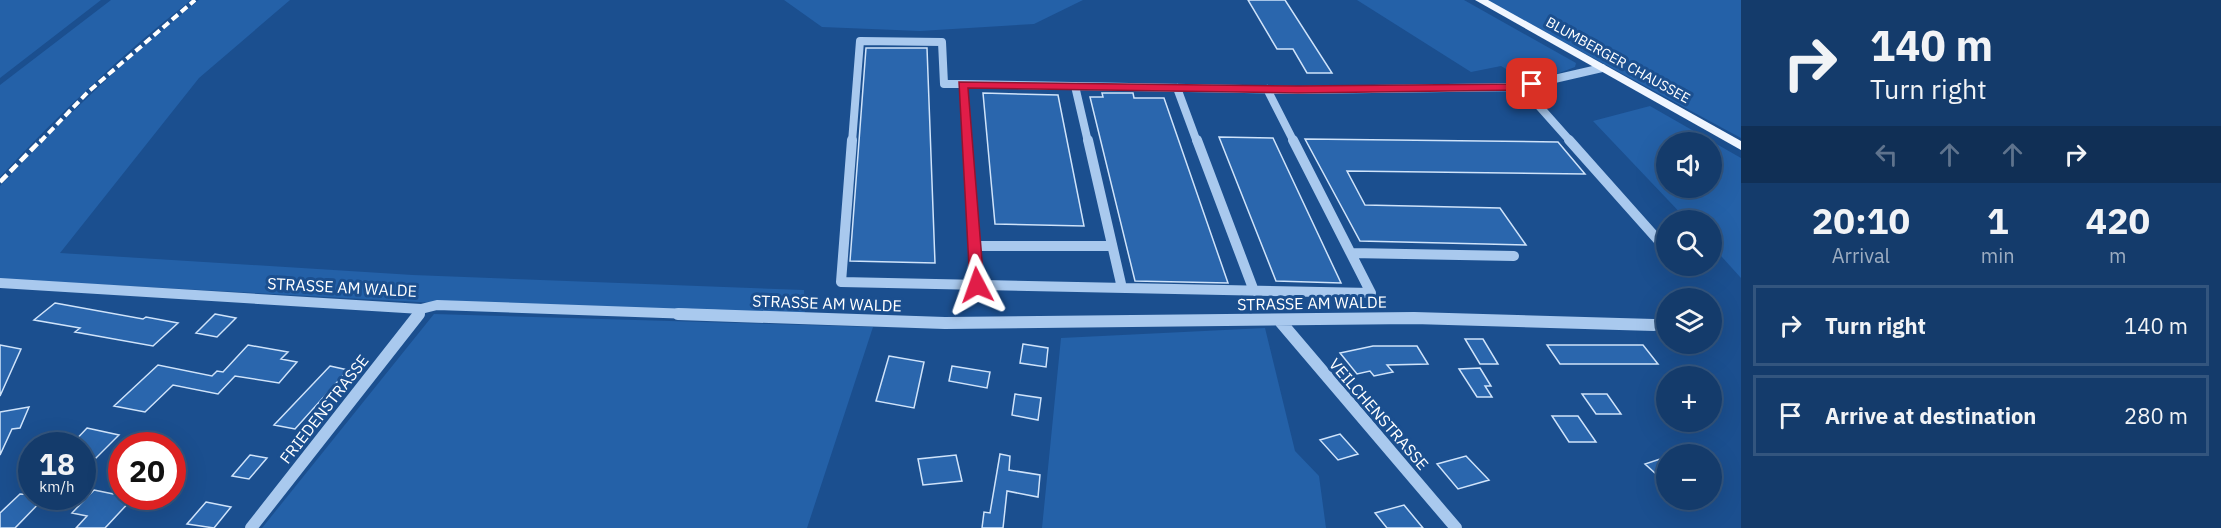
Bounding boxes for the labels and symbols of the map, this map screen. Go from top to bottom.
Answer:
street label: BLUMBERGER CHAUSSEE [1543,13,1693,107]
pin [1506,58,1557,109]
position arrow [945,253,1009,317]
street label: STRASSE AM WALDE [267,273,417,301]
street label: STRASSE AM WALDE [752,290,902,316]
street label: STRASSE AM WALDE [1237,292,1387,314]
street label: FRIEDENSTRASSE [275,351,373,467]
street label: VEILCHENSTRASSE [1325,354,1433,474]
speed limit sign: 20 [108,432,186,510]

